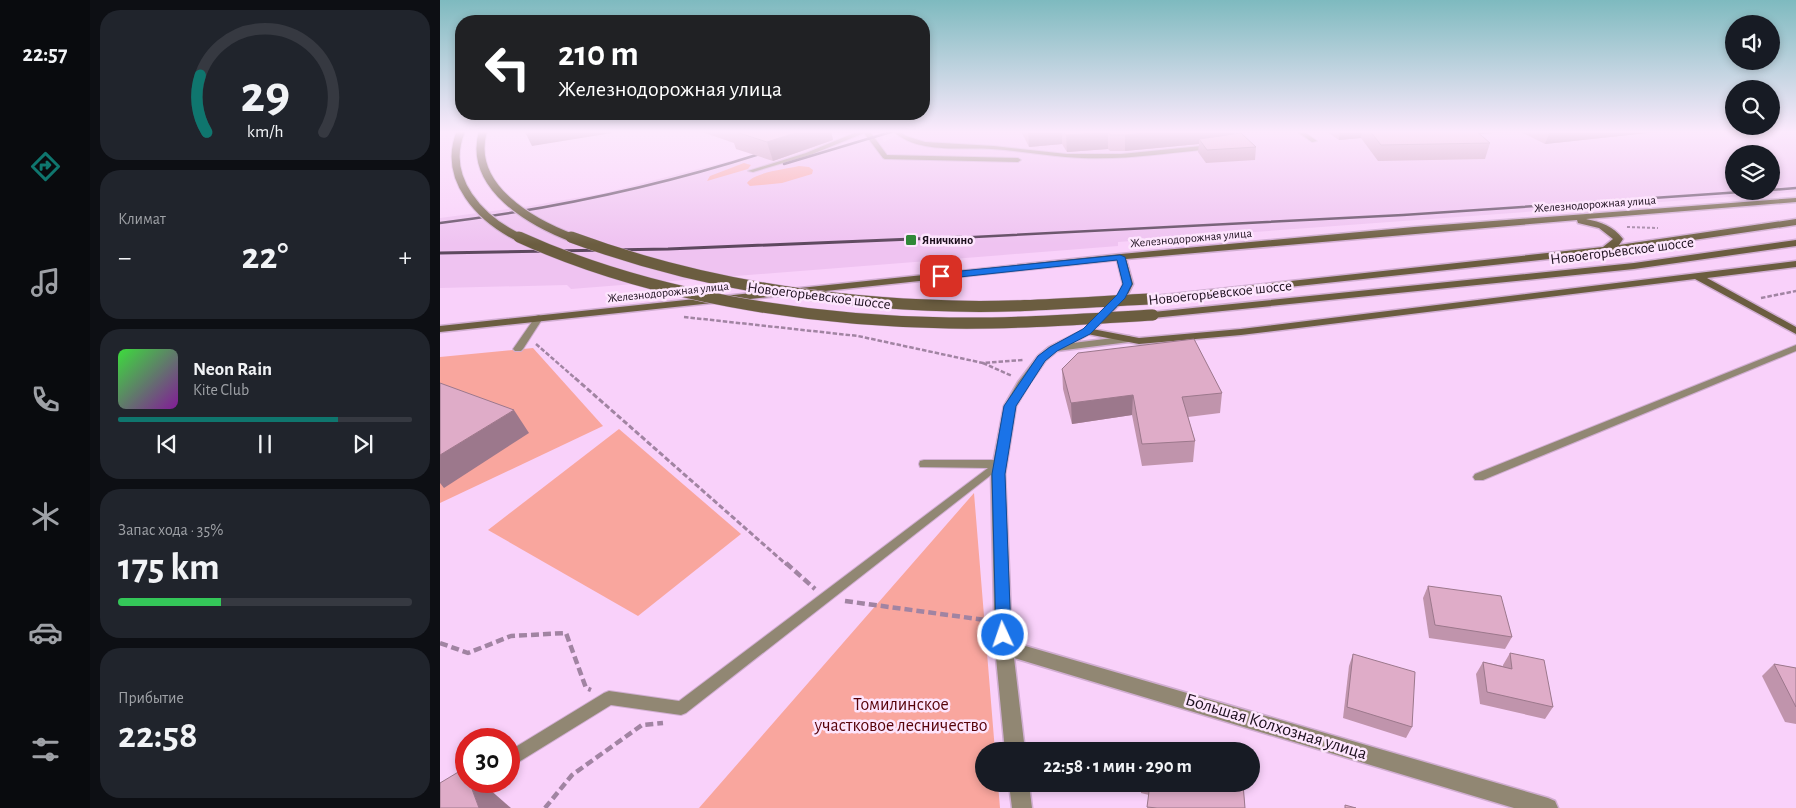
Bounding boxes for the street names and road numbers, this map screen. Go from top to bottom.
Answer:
street label: Железнодорожная улица [1534,194,1657,215]
street label: Железнодорожная улица [1130,227,1253,250]
street label: Новоегорьевское шоссе [1549,235,1695,267]
street label: Новоегорьевское шоссе [1147,278,1293,308]
street label: Железнодорожная улица [607,280,730,305]
street label: Новоегорьевское шоссе [746,280,892,312]
street label: Большая Колхозная улица [1183,691,1369,763]

